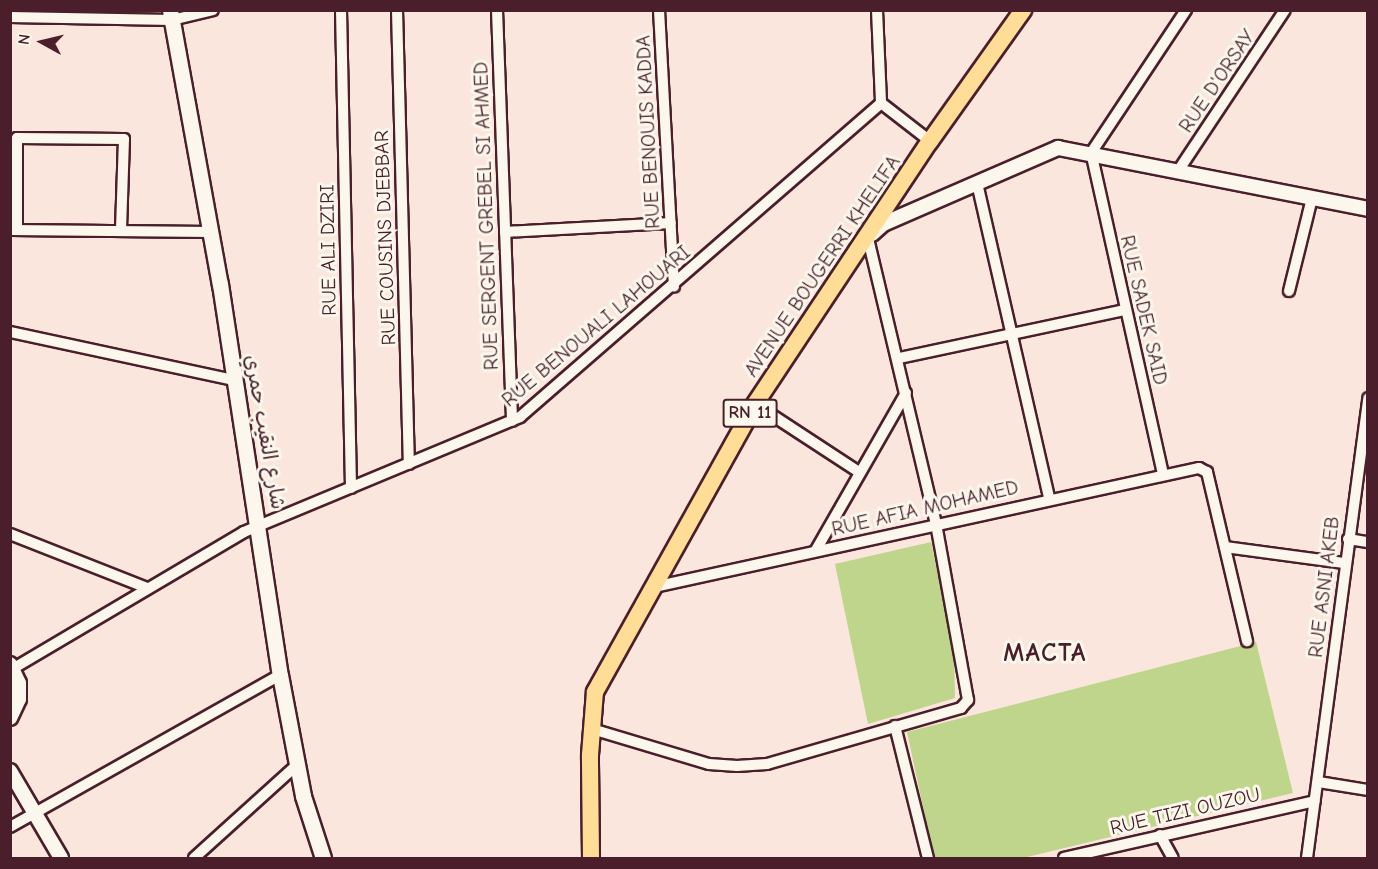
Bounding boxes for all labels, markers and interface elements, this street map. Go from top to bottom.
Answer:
north arrow [12,12,72,72]
street label: RUE D'ORSAY [1174,25,1260,137]
text: N [15,33,34,46]
street label: RUE BENOUIS KADDA [631,35,665,229]
street label: RUE SERGENT GREBEL SI AHMED [469,61,503,371]
street label: RUE COUSINS DJEBBAR [369,130,401,346]
street label: AVENUE BOUGERRI KHELIFA [739,151,905,381]
street label: RUE ALI DZIRI [315,184,341,316]
street label: RUE SADEK SAID [1115,233,1173,387]
street label: RUE BENOUALI LAHOUARI [497,240,695,412]
street label: شارع النقيب حمري [240,353,290,511]
road number: RN 11 [722,398,778,428]
street label: RUE AFIA MOHAMED [829,475,1021,541]
street label: RUE ASNI AKEB [1303,515,1345,659]
district label: MACTA [1003,638,1087,670]
street label: RUE TIZI OUZOU [1108,782,1262,840]

